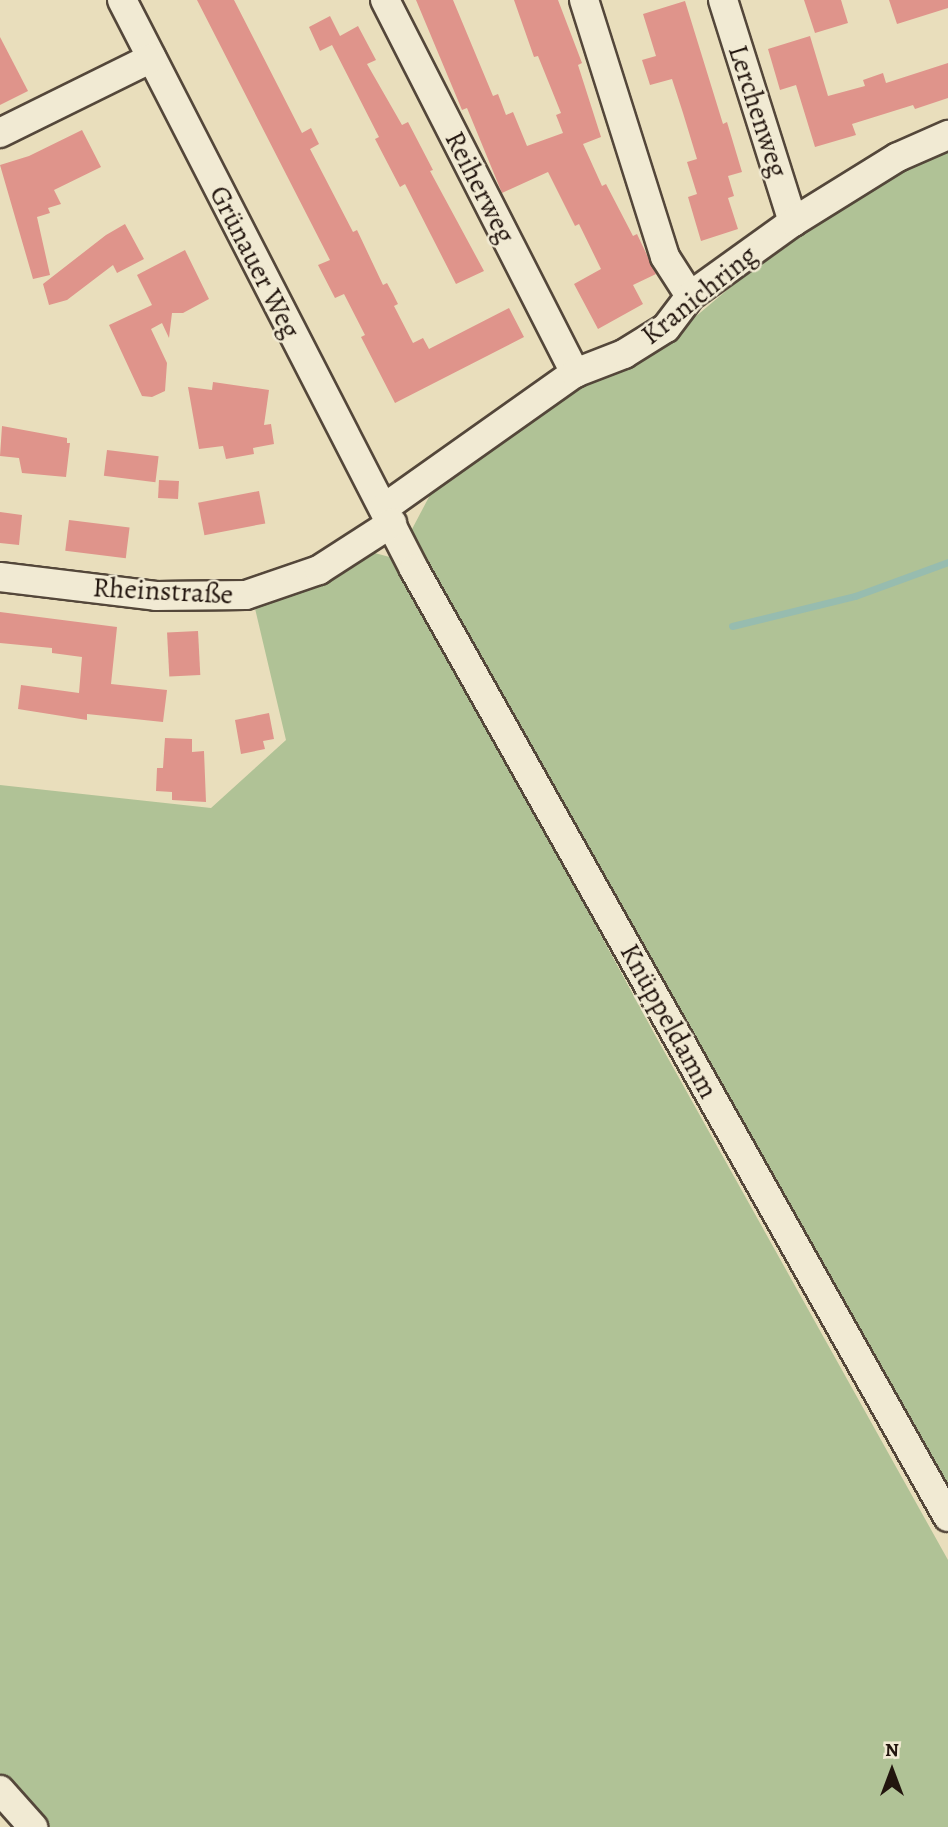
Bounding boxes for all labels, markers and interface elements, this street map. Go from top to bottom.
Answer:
street label: Lerchenweg [721,41,795,181]
street label: Reiherweg [438,125,522,249]
street label: Grünauer Weg [202,180,308,344]
street label: Kranichring [634,238,764,352]
street label: Rheinstraße [92,571,234,611]
street label: Knüppeldamm [613,938,725,1104]
north arrow [857,1736,927,1806]
text: N [885,1737,899,1763]

